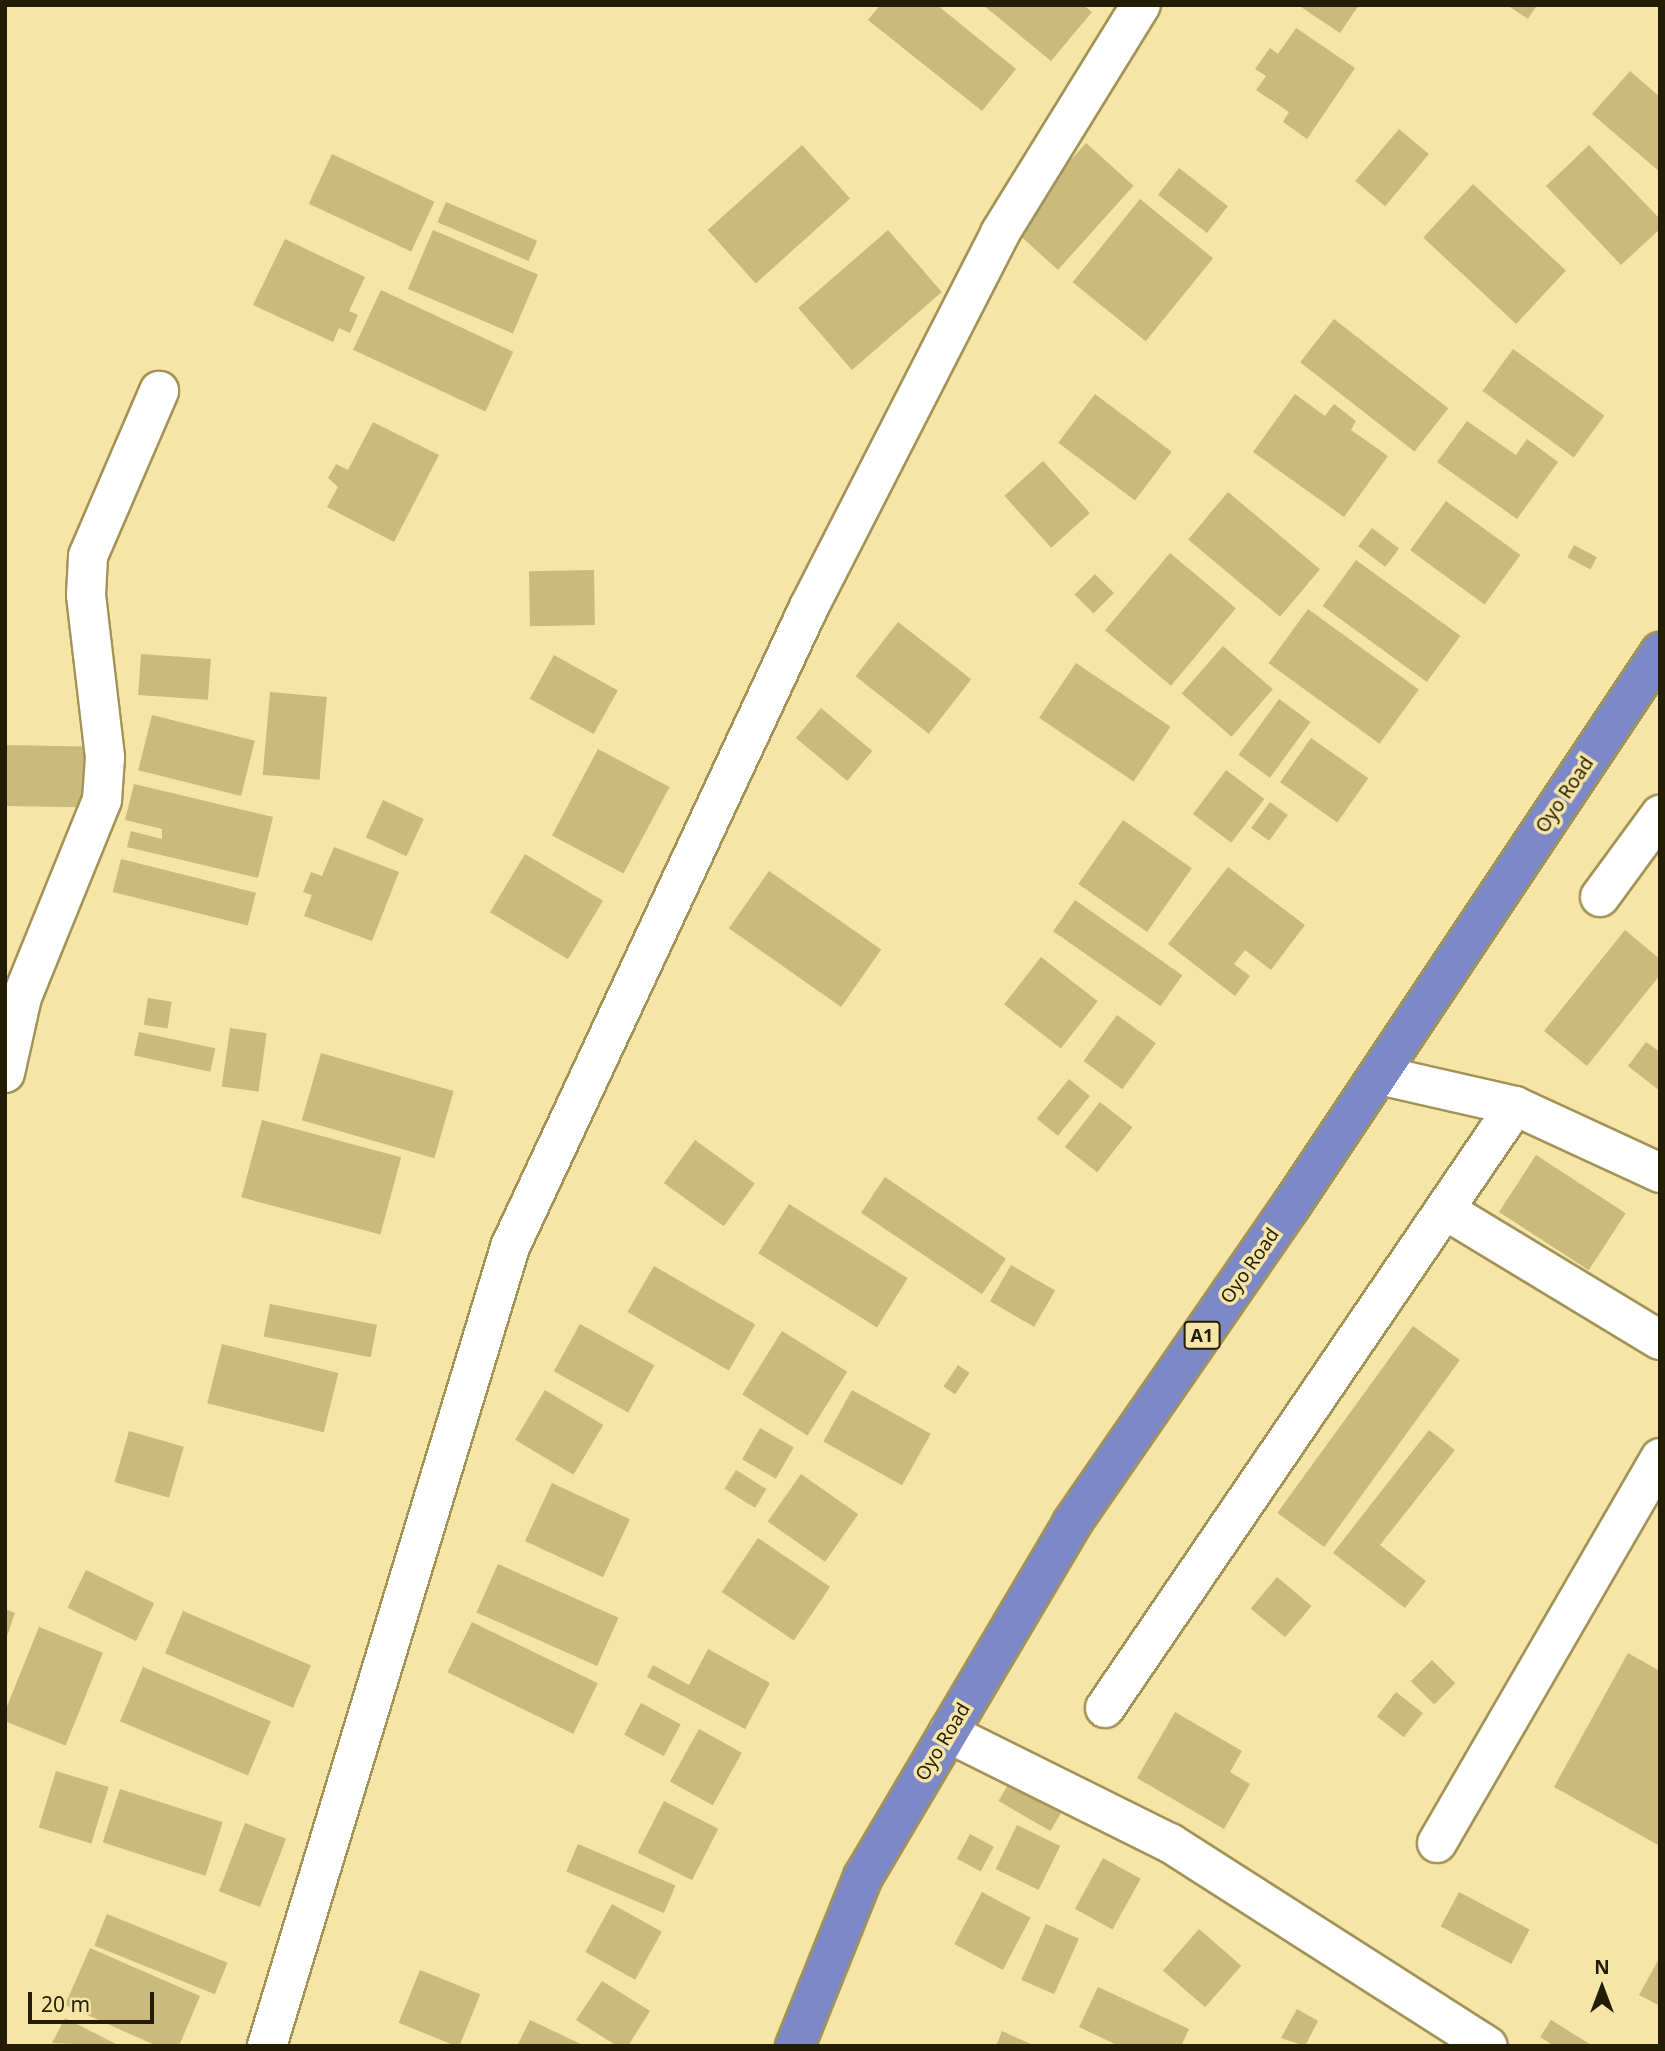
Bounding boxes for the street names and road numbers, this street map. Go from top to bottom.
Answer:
street label: Oyo Road [1531,753,1599,837]
street label: Oyo Road [1216,1224,1284,1308]
road number: A1 [1183,1320,1221,1350]
street label: Oyo Road [911,1699,975,1785]

